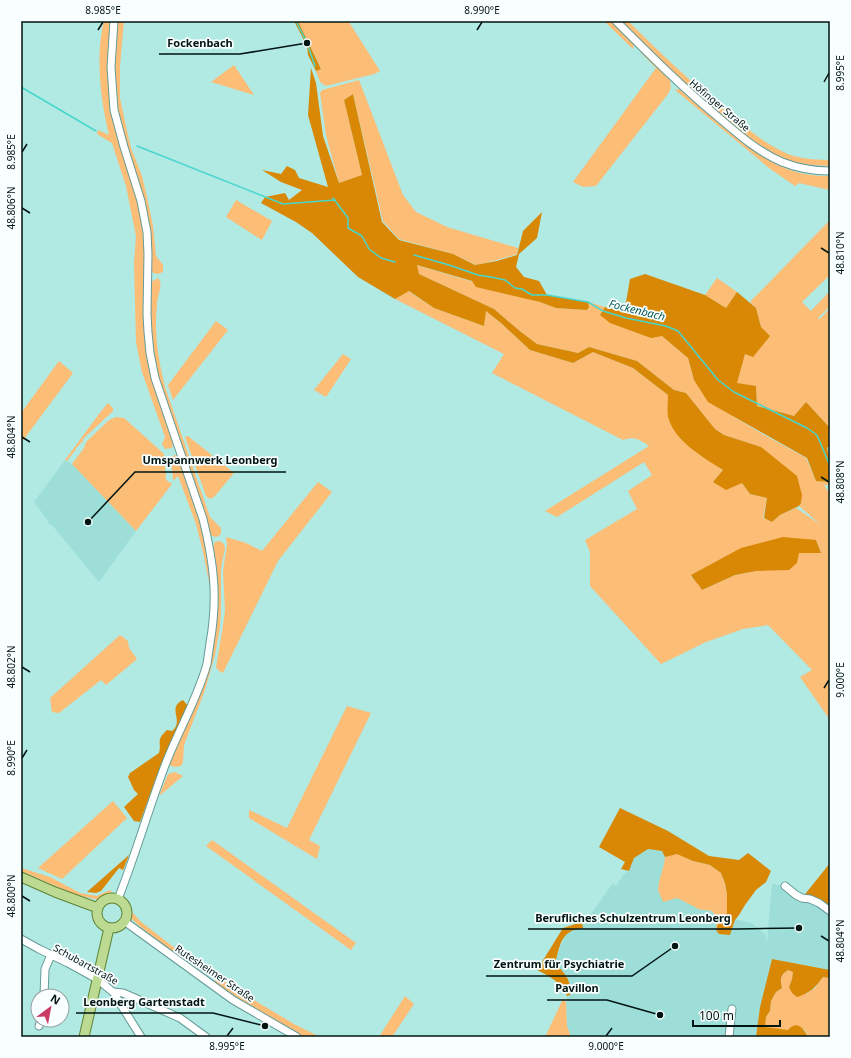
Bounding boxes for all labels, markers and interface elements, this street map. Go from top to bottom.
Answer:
text: 8.985°E [85,3,121,17]
text: 8.990°E [464,3,500,17]
callout: Fockenbach [159,31,240,54]
text: Fockenbach [167,35,233,50]
text: 8.995°E [833,55,847,91]
street label: Höfinger Straße [687,76,753,135]
text: 8.985°E [4,134,18,170]
text: 48.806°N [4,186,18,230]
text: 48.810°N [833,231,847,275]
water label: Fockenbach [607,295,667,324]
text: 48.804°N [4,415,18,459]
callout: Umspannwerk Leonberg [135,449,286,472]
text: Umspannwerk Leonberg [142,452,278,467]
text: 48.808°N [833,460,847,504]
text: 48.802°N [4,645,18,689]
text: 9.000°E [833,662,847,698]
text: 8.990°E [4,740,18,776]
text: 48.800°N [4,874,18,918]
callout: Berufliches Schulzentrum Leonberg [528,906,739,929]
text: Berufliches Schulzentrum Leonberg [535,910,731,925]
text: 48.804°N [833,919,847,963]
street label: Schubartstraße [51,940,121,988]
street label: Rutesheimer Straße [172,941,258,1005]
callout: Zentrum für Psychiatrie [486,953,632,976]
text: Zentrum für Psychiatrie [494,956,625,971]
callout: Pavillon [547,977,607,1000]
text: Pavillon [555,980,599,995]
north arrow [30,988,70,1028]
text: N [48,990,63,1008]
callout: Leonberg Gartenstadt [76,990,213,1013]
text: Leonberg Gartenstadt [83,994,205,1009]
scale bar [693,1002,780,1028]
text: 100 m [699,1007,734,1024]
text: 8.995°E [209,1039,245,1053]
text: 9.000°E [588,1039,624,1053]

